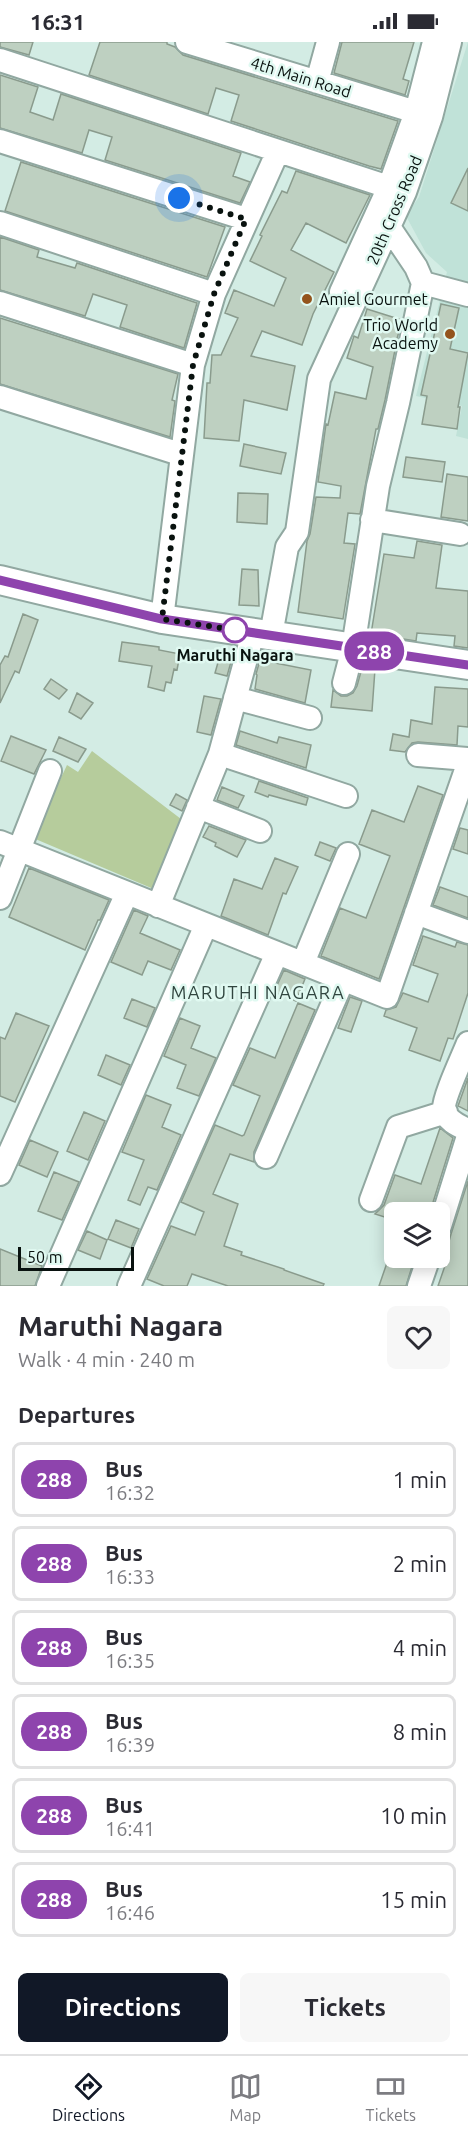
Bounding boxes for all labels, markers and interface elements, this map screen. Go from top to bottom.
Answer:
text: 16:31 [30,9,85,34]
street label: 4th Main Road [249,53,353,101]
street label: 20th Cross Road [363,153,425,267]
your location [164,183,194,213]
place label: Amiel Gourmet [319,290,429,308]
marker: Amiel Gourmet [300,292,314,306]
place label: Trio World Academy [363,316,438,352]
marker: Trio World Academy [443,327,457,341]
marker: Maruthi Nagara [222,617,248,643]
line badge: 288 [340,632,409,670]
text: 288 [356,639,392,663]
place label: Maruthi Nagara [176,646,294,664]
district label: MARUTHI NAGARA [171,982,345,1002]
map controls [384,1202,450,1268]
button: layers [384,1202,450,1268]
scale bar [18,1244,134,1272]
text: 50 m [27,1248,63,1266]
button: heart [387,1306,450,1369]
text: Maruthi Nagara [18,1310,223,1341]
text: Walk · 4 min · 240 m [18,1348,195,1371]
text: Departures [18,1402,135,1427]
text: Bus [105,1456,143,1481]
text: 288 [36,1467,72,1491]
text: 1 min [393,1467,447,1492]
text: 16:32 [105,1481,155,1504]
text: Bus [105,1540,143,1565]
text: 288 [36,1551,72,1575]
text: 2 min [393,1551,447,1576]
text: 16:33 [105,1565,155,1588]
text: Bus [105,1624,143,1649]
text: 288 [36,1635,72,1659]
text: 4 min [393,1635,447,1660]
text: 16:35 [105,1649,155,1672]
text: Bus [105,1708,143,1733]
text: 288 [36,1719,72,1743]
text: 8 min [393,1719,447,1744]
text: 16:39 [105,1733,155,1756]
text: Bus [105,1792,143,1817]
text: 288 [36,1803,72,1827]
text: 10 min [380,1803,447,1828]
text: 16:41 [105,1817,155,1840]
text: Bus [105,1876,143,1901]
text: 288 [36,1887,72,1911]
text: 15 min [380,1887,447,1912]
text: 16:46 [105,1901,155,1924]
button: Directions [18,1973,228,2042]
button: Tickets [240,1973,450,2042]
tab: Directions [52,2070,125,2124]
tab: Map [229,2070,262,2124]
tab: Tickets [366,2070,416,2124]

